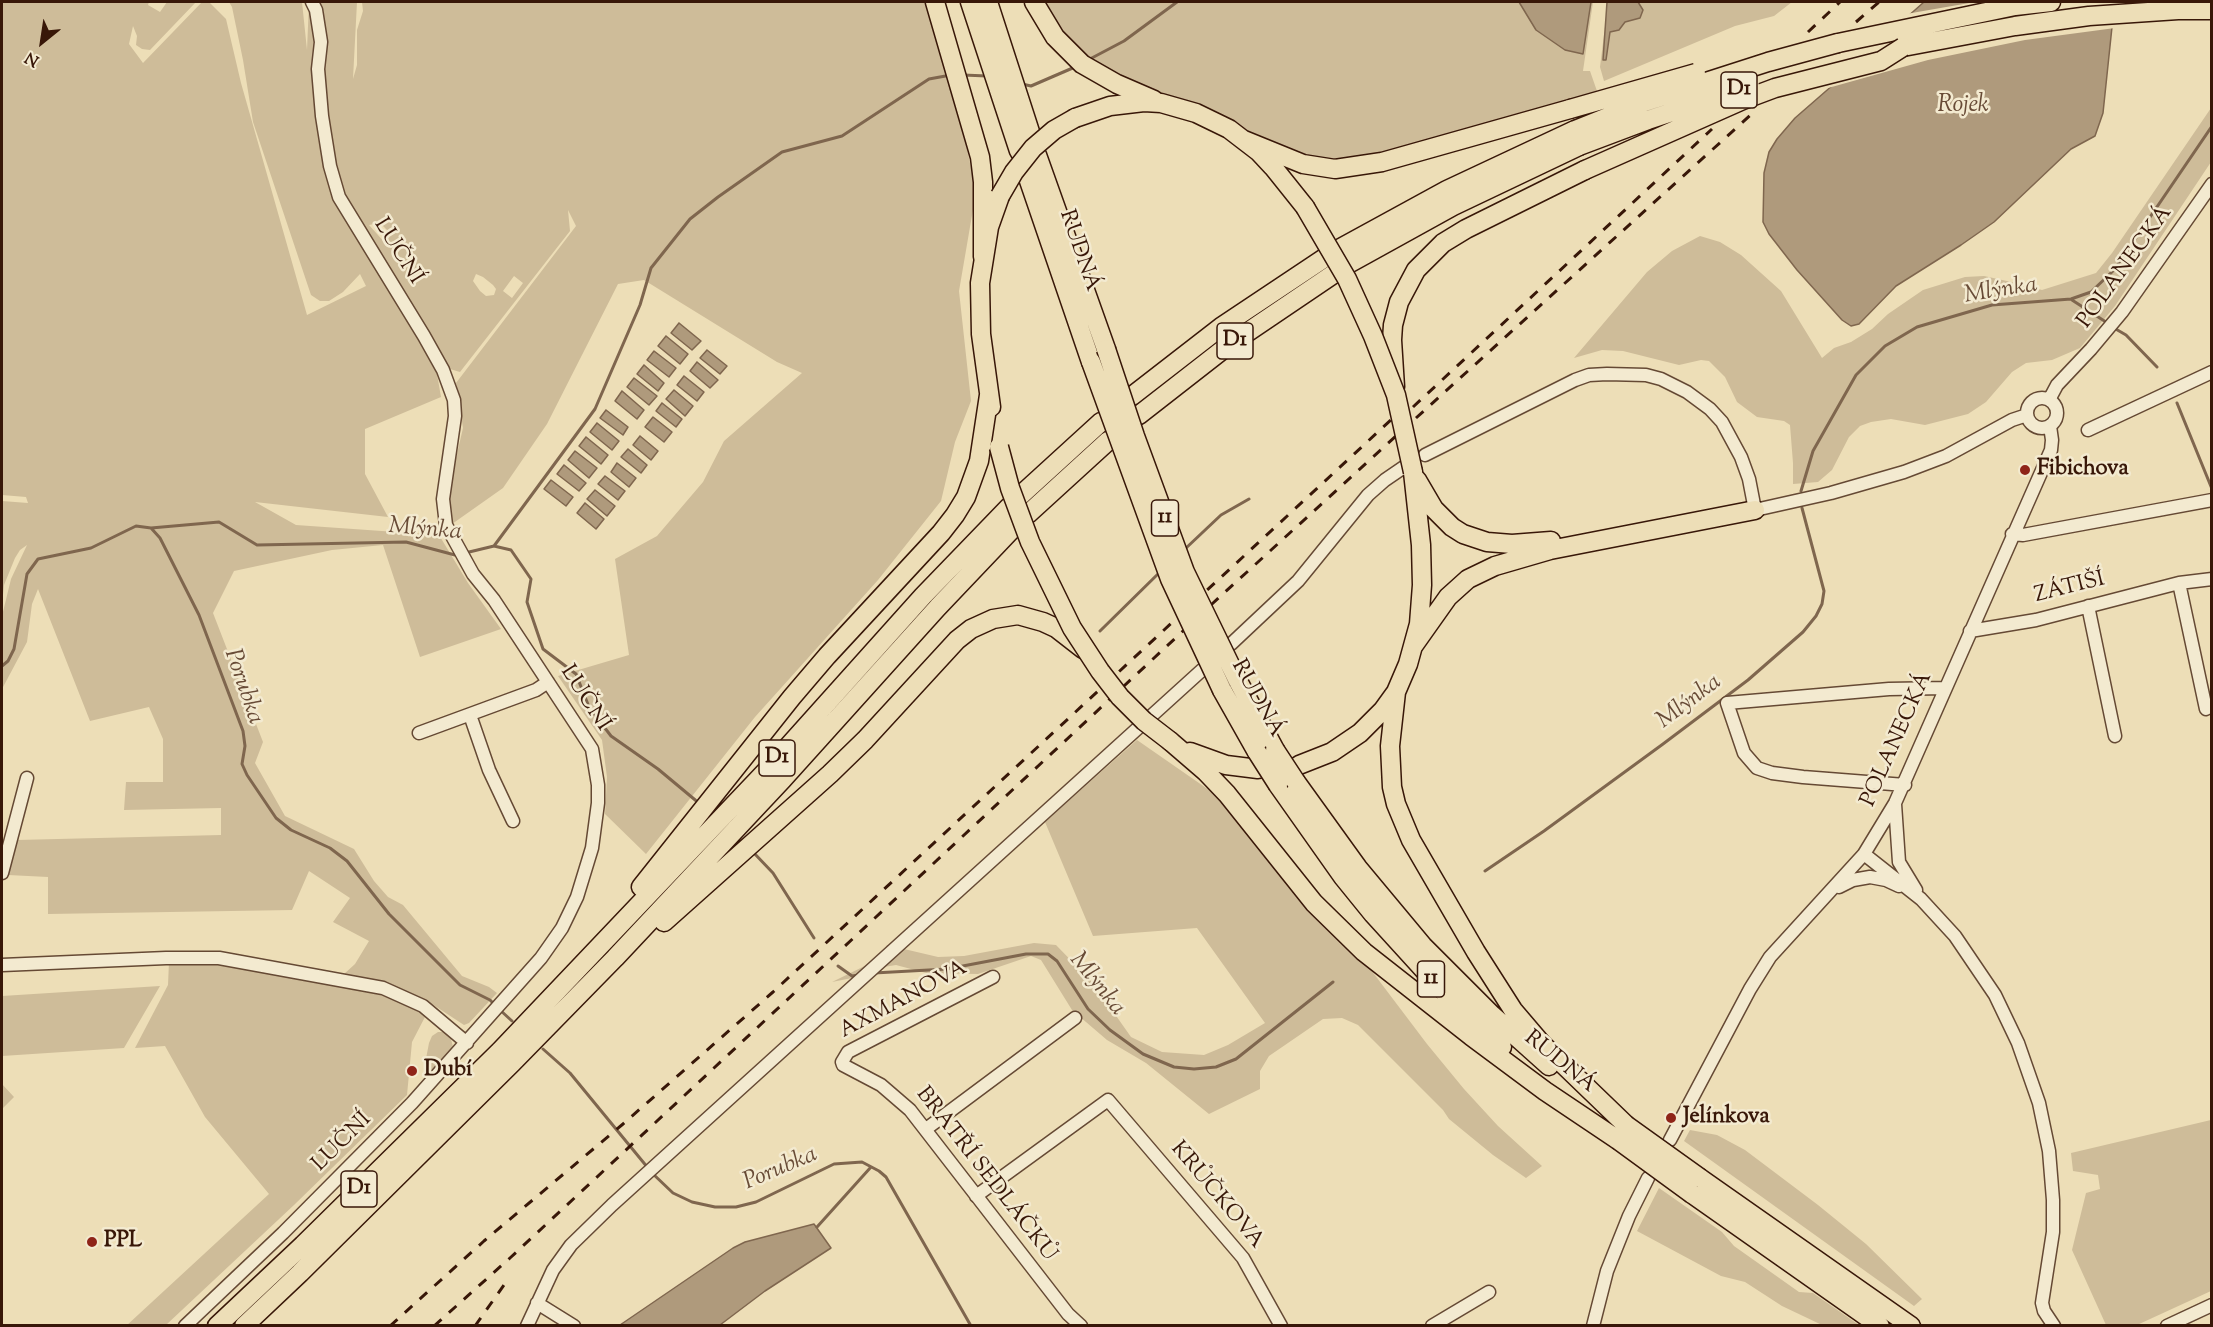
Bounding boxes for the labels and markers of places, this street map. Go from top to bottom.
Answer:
place label: Fibichova [2037,457,2129,483]
marker: Fibichova [2018,463,2032,477]
place label: Dubí [424,1058,472,1084]
marker: Dubí [405,1064,419,1078]
place label: Jelínkova [1683,1105,1770,1131]
marker: Jelínkova [1664,1111,1678,1125]
place label: PPL [104,1229,142,1255]
marker: PPL [85,1235,99,1249]

